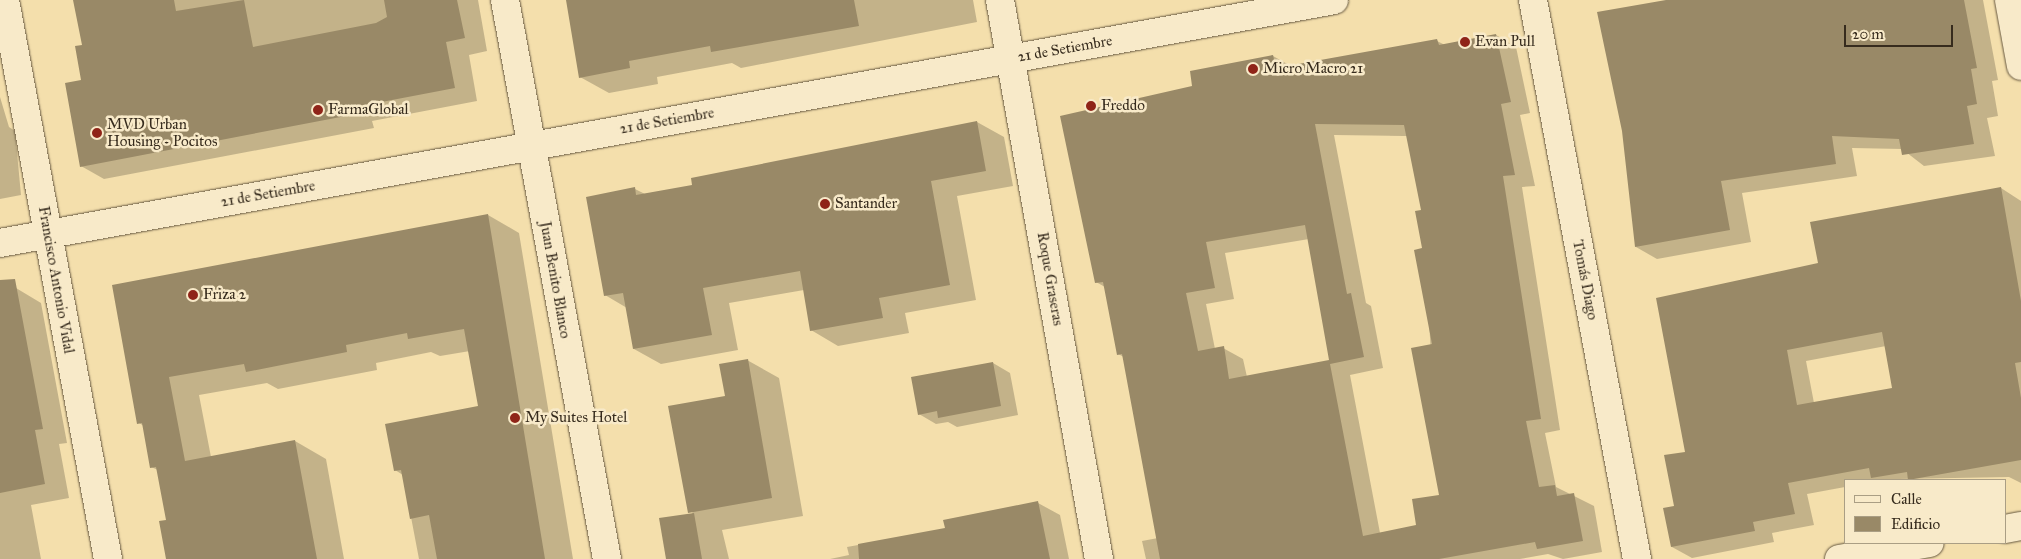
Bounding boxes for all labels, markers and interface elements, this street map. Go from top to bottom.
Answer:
scale bar [1846,15,1955,47]
text: 20 m [1852,25,1884,43]
street label: 21 de Setiembre [1016,32,1114,66]
place label: Evan Pull [1475,33,1535,51]
marker: Evan Pull [1459,36,1471,48]
place label: Micro Macro 21 [1263,60,1363,78]
marker: Micro Macro 21 [1247,63,1259,75]
place label: Freddo [1101,97,1145,115]
marker: Freddo [1085,100,1097,112]
place label: FarmaGlobal [328,101,409,119]
marker: FarmaGlobal [312,104,324,116]
street label: 21 de Setiembre [618,104,716,138]
place label: MVD Urban Housing - Pocitos [107,115,218,150]
marker: MVD Urban Housing - Pocitos [91,127,103,139]
street label: 21 de Setiembre [219,177,317,211]
place label: Santander [835,195,897,213]
marker: Santander [819,198,831,210]
street label: Francisco Antonio Vidal [34,205,78,355]
street label: Juan Benito Blanco [536,220,574,340]
street label: Roque Graseras [1033,231,1067,327]
street label: Tomás Diago [1568,238,1602,322]
place label: Friza 2 [203,286,246,304]
marker: Friza 2 [187,289,199,301]
place label: My Suites Hotel [525,409,627,427]
marker: My Suites Hotel [509,412,521,424]
legend [1844,479,2006,544]
text: Calle [1891,490,1922,508]
text: Edificio [1891,515,1940,533]

